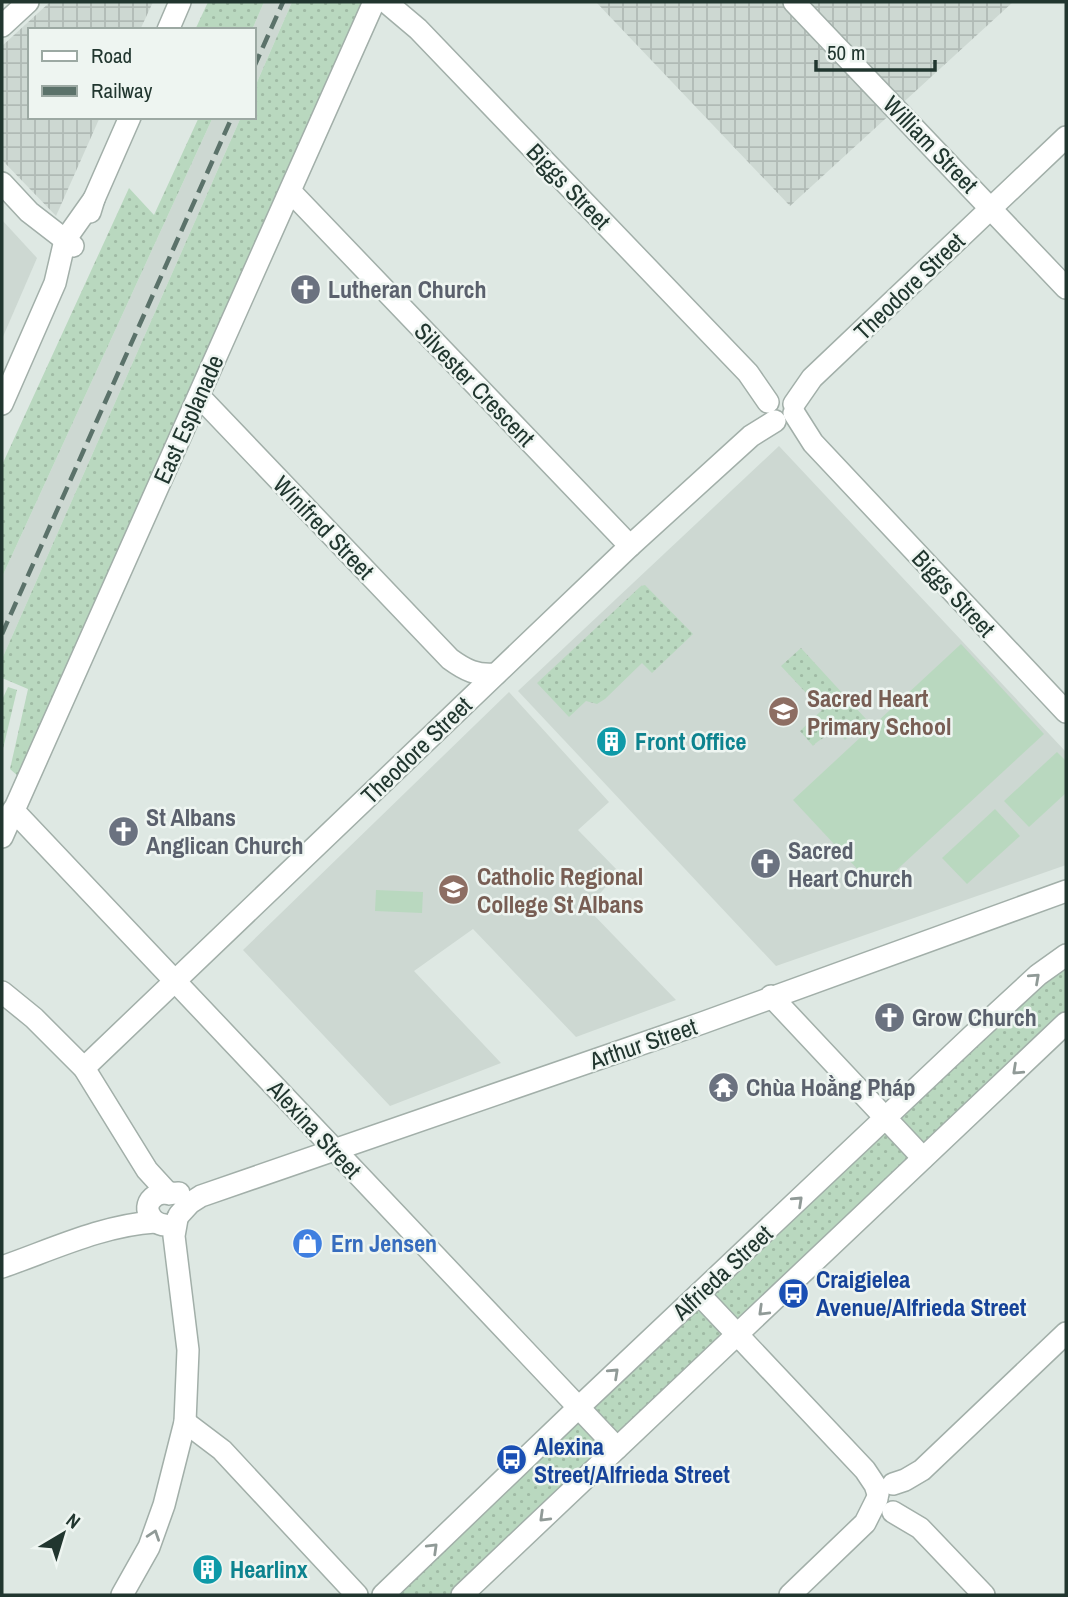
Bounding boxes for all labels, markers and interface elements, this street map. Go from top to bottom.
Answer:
legend [28,28,256,119]
scale bar [816,28,935,72]
text: 50 m [827,38,865,67]
text: Road [91,41,132,70]
text: Railway [91,76,153,105]
street label: William Street [877,88,986,200]
street label: Biggs Street [520,136,618,236]
street label: Theodore Street [847,225,972,347]
church icon: Lutheran Church [288,272,322,306]
place label: Lutheran Church [328,273,487,305]
street label: Silvester Crescent [408,315,543,453]
street label: East Esplanade [145,350,231,488]
street label: Winifred Street [267,468,382,586]
street label: Biggs Street [905,542,1003,644]
place label: Sacred Heart Primary School [807,682,951,742]
street label: Theodore Street [354,689,479,811]
school or university icon: Sacred Heart Primary School [767,695,801,729]
building icon: Front Office [595,724,629,758]
place label: Front Office [635,725,747,757]
place label: St Albans Anglican Church [146,801,303,861]
church icon: St Albans Anglican Church [106,814,140,848]
place label: Sacred Heart Church [788,834,913,894]
church icon: Sacred Heart Church [748,847,782,881]
place label: Catholic Regional College St Albans [477,860,644,920]
school or university icon: Catholic Regional College St Albans [437,873,471,907]
one-way arrow [1027,973,1040,986]
church icon: Grow Church [872,1000,906,1034]
place label: Grow Church [912,1001,1037,1033]
street label: Arthur Street [584,1010,701,1077]
one-way arrow [1012,1061,1025,1074]
temple icon: Chùa Hoằng Pháp [706,1070,740,1104]
place label: Chùa Hoằng Pháp [746,1071,916,1103]
street label: Alexina Street [260,1072,369,1186]
one-way arrow [790,1196,803,1209]
street label: Alfrieda Street [664,1217,779,1327]
shop icon: Ern Jensen [291,1226,325,1260]
place label: Ern Jensen [331,1227,437,1259]
place label: Craigielea Avenue/Alfrieda Street [816,1263,1027,1323]
bus stop icon: Craigielea Avenue/Alfrieda Street [776,1276,810,1310]
one-way arrow [758,1302,771,1315]
one-way arrow [606,1369,619,1382]
place label: Alexina Street/Alfrieda Street [534,1430,730,1490]
bus stop icon: Alexina Street/Alfrieda Street [494,1443,528,1477]
north arrow [28,1499,98,1569]
text: N [61,1507,86,1534]
one-way arrow [539,1509,552,1522]
one-way arrow [145,1529,159,1541]
one-way arrow [424,1543,437,1556]
building icon: Hearlinx [190,1552,224,1586]
place label: Hearlinx [230,1553,308,1585]

